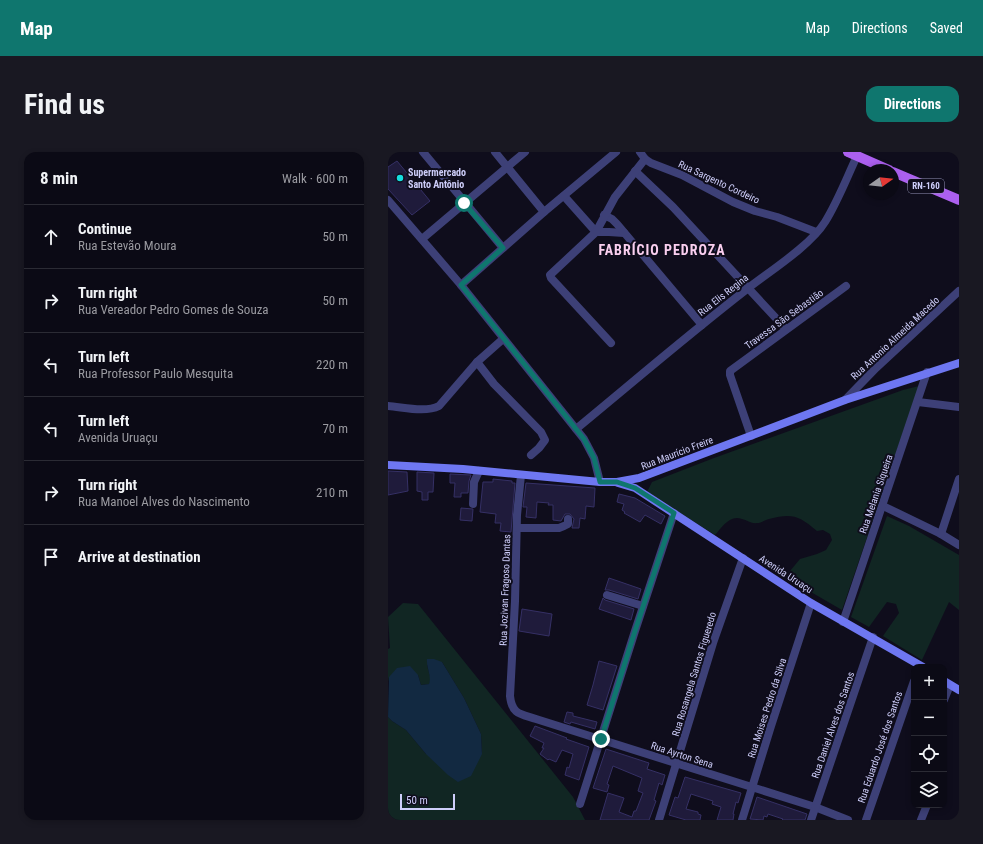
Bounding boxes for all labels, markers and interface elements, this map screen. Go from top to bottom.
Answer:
text: Map [20,17,53,40]
text: Map [806,20,830,36]
text: Directions [852,20,908,36]
text: Saved [930,20,963,36]
button: Directions [866,86,959,122]
text: Find us [24,88,105,121]
street label: Rua Sargento Cordeiro [677,158,761,206]
north arrow [863,164,899,200]
place label: Supermercado Santo Antônio [408,167,466,190]
text: 8 min [40,168,78,188]
text: Walk · 600 m [282,171,348,186]
marker: Supermercado Santo Antônio [395,173,405,183]
road number: RN-160 [908,179,944,193]
route start [455,194,473,212]
text: Continue [78,220,132,238]
icon: ahead [40,226,62,248]
text: 50 m [322,229,348,244]
text: Rua Estevão Moura [78,238,176,253]
district label: FABRÍCIO PEDROZA [598,241,726,258]
street label: Rua Elis Regina [696,272,750,318]
text: Turn right [78,284,137,302]
street label: Travessa São Sebastião [743,287,825,351]
icon: right [40,290,62,312]
text: 50 m [322,293,348,308]
street label: Rua Antonio Almeida Macedo [849,294,941,382]
text: Rua Vereador Pedro Gomes de Souza [78,302,269,317]
text: Turn left [78,348,129,366]
icon: left [40,354,62,376]
text: 220 m [316,357,348,372]
text: Rua Professor Paulo Mesquita [78,366,233,381]
text: Turn left [78,412,129,430]
icon: left [40,418,62,440]
text: 70 m [322,421,348,436]
text: Avenida Uruaçu [78,430,158,445]
street label: Rua Maurício Freire [639,434,715,472]
street label: Rua Melania Siqueira [857,453,895,535]
text: Turn right [78,476,137,494]
icon: right [40,482,62,504]
text: 210 m [316,485,348,500]
text: Rua Manoel Alves do Nascimento [78,494,250,509]
street label: Rua Jozivan Fragoso Dantas [498,534,512,646]
icon: arrive [40,546,62,568]
text: Arrive at destination [78,548,201,566]
street label: Avenida Uruaçu [757,553,815,595]
street label: Rua Rosangela Santos Figueredo [670,610,718,738]
street label: Rua Moises Pedro da Silva [746,656,788,759]
map controls [911,664,947,808]
button: + [911,664,947,700]
street label: Rua Daniel Alves dos Santos [810,670,857,780]
street label: Rua Eduardo José dos Santos [856,689,904,804]
button: − [911,700,947,736]
route end [592,730,610,748]
button: locate [911,736,947,772]
street label: Rua Ayrton Sena [650,740,715,770]
button: layers [911,772,947,808]
scale bar [400,792,455,811]
text: 50 m [406,794,428,807]

